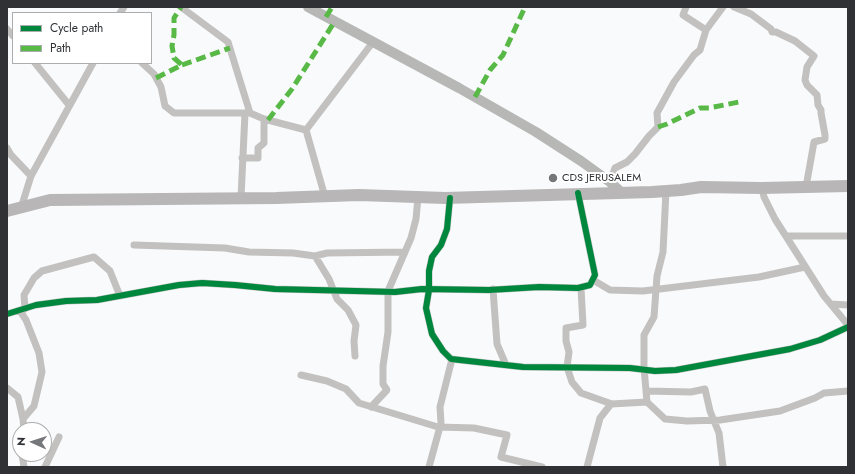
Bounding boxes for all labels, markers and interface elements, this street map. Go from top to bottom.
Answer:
legend [12,12,152,64]
text: Cycle path [50,19,103,37]
text: Path [50,39,71,57]
place label: CDS JERUSALEM [562,171,641,185]
marker: CDS JERUSALEM [547,172,559,184]
north arrow [12,422,52,462]
text: N [13,437,29,446]

